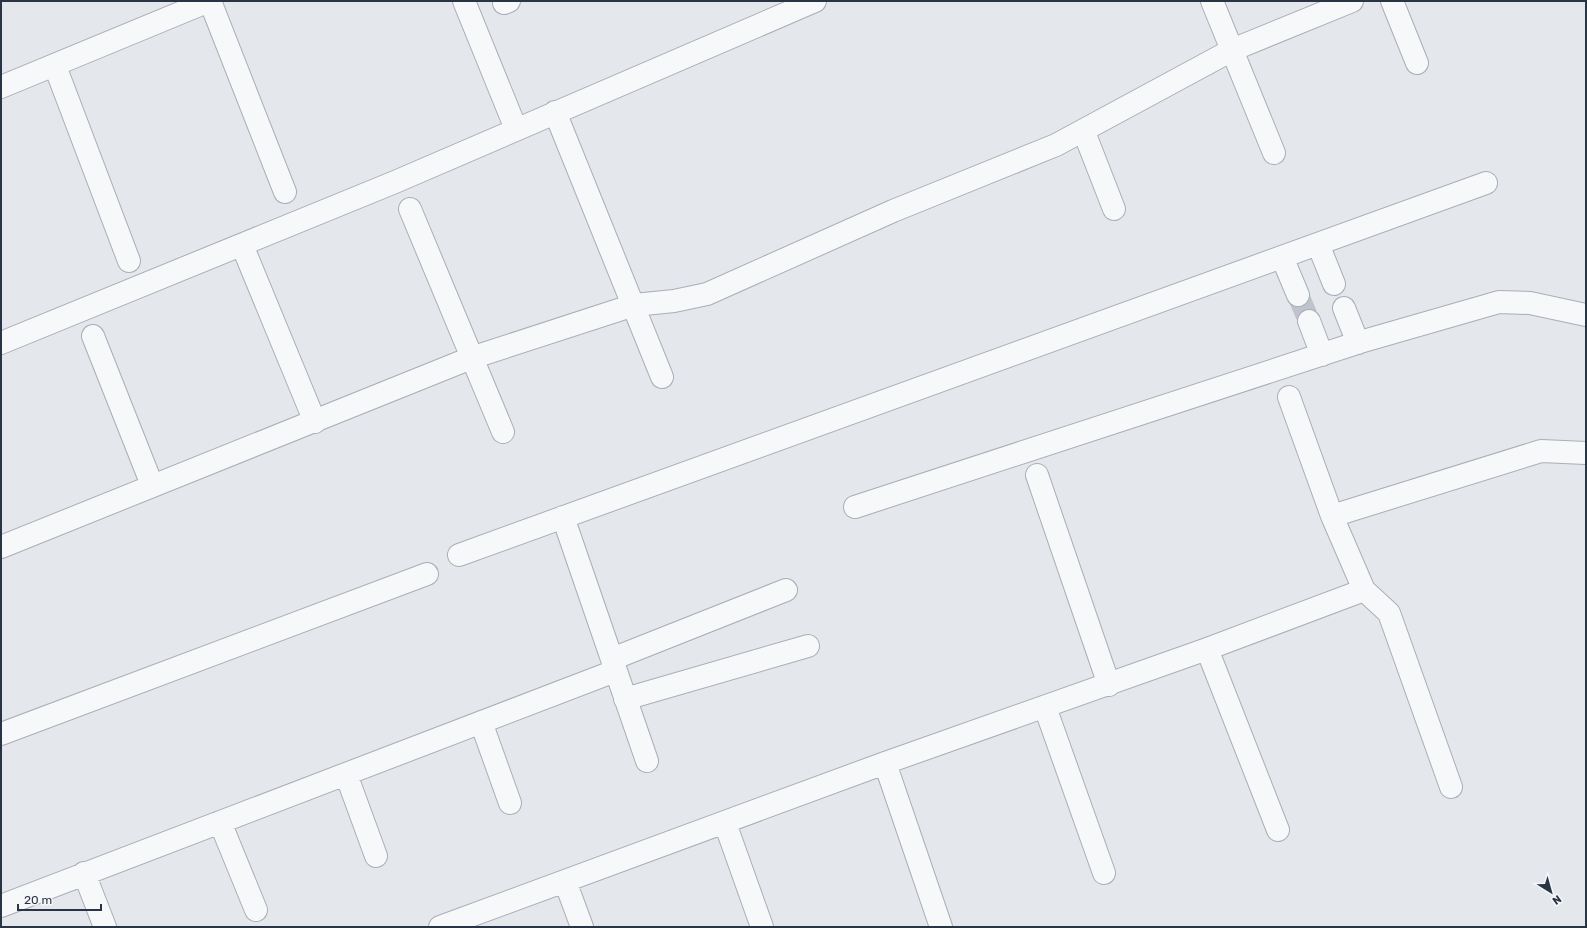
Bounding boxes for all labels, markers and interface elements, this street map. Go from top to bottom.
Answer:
north arrow [1531,872,1571,912]
scale bar [18,886,101,912]
text: N [1550,892,1564,907]
text: 20 m [24,893,52,907]

